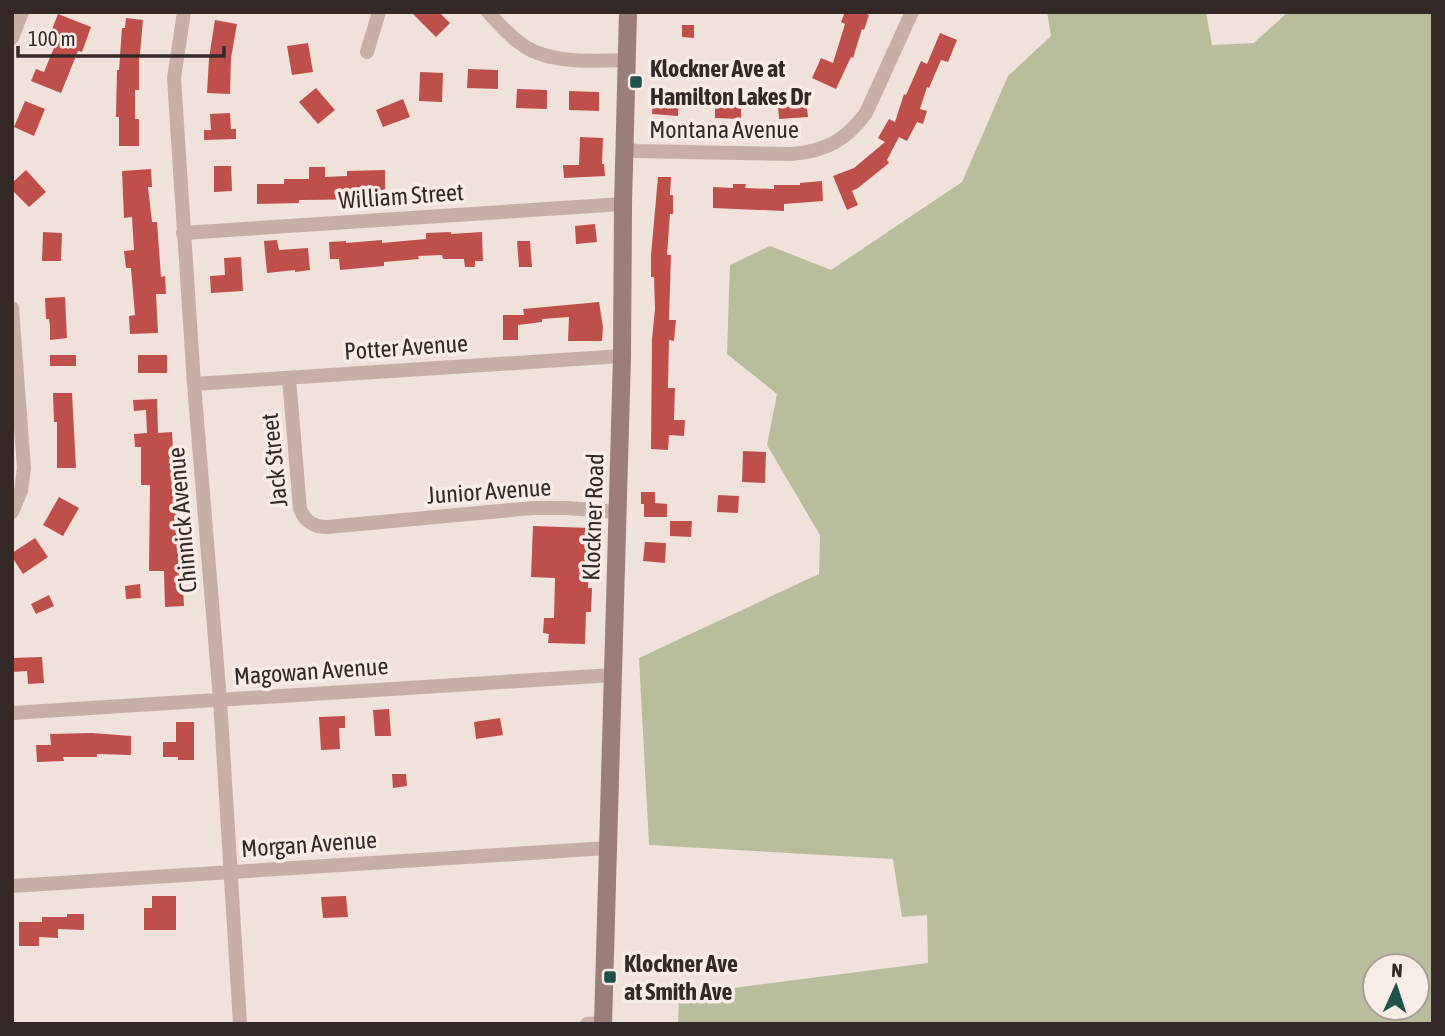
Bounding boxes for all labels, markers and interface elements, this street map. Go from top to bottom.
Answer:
scale bar [18,14,224,58]
text: 100 m [28,26,76,50]
place label: Klockner Ave at Hamilton Lakes Dr [650,55,812,110]
marker: Klockner Ave at Hamilton Lakes Dr [628,74,644,90]
street label: Montana Avenue [649,116,799,143]
street label: William Street [337,178,465,214]
street label: Potter Avenue [343,329,469,365]
street label: Jack Street [256,412,292,508]
street label: Chinnick Avenue [162,446,202,594]
street label: Klockner Road [577,453,609,581]
street label: Junior Avenue [426,473,552,509]
street label: Magowan Avenue [233,652,389,690]
street label: Morgan Avenue [240,826,378,862]
place label: Klockner Ave at Smith Ave [624,950,738,1005]
north arrow [1361,952,1431,1022]
text: N [1391,959,1403,981]
marker: Klockner Ave at Smith Ave [602,969,618,985]

